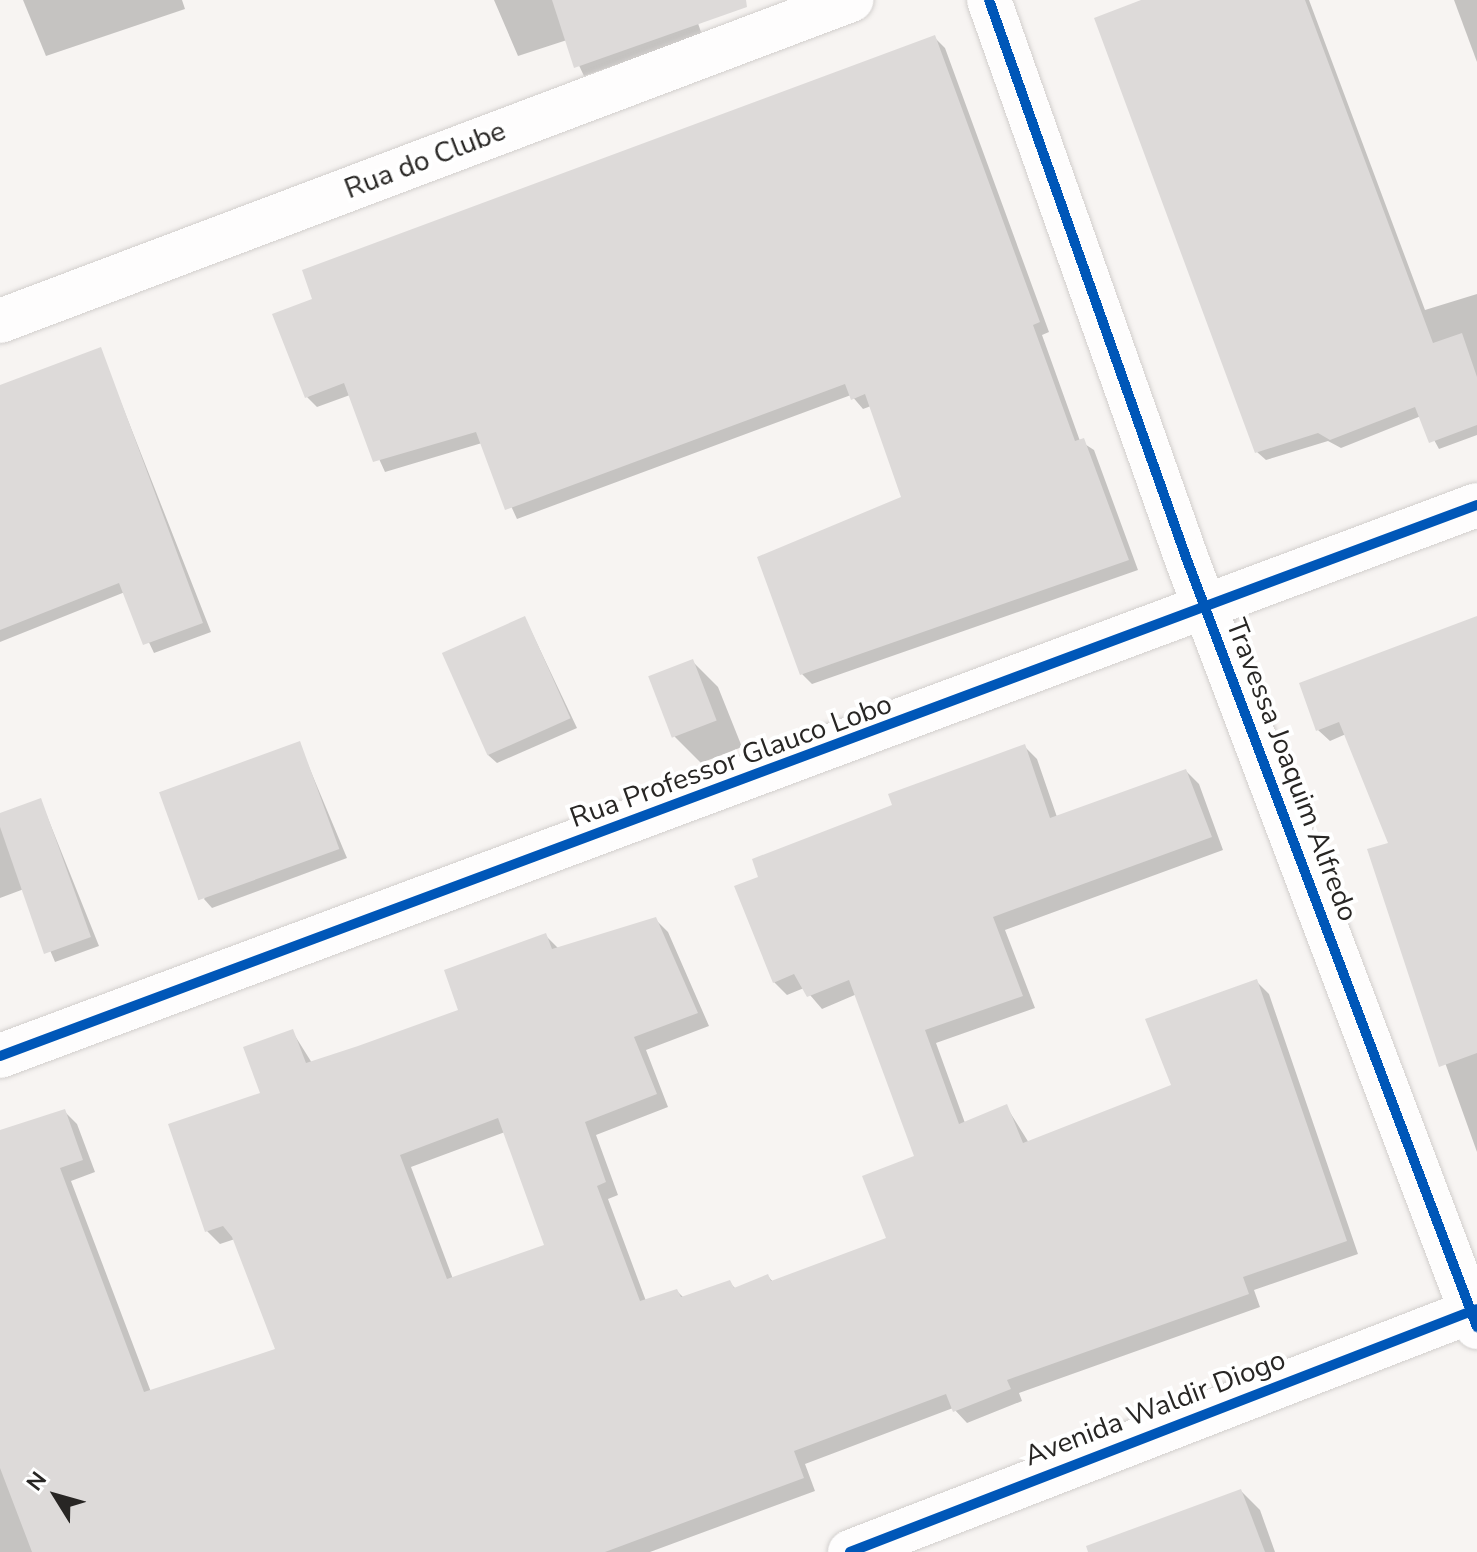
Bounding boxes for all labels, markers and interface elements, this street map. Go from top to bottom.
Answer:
street label: Rua do Clube [340,114,510,206]
street label: Travessa Joaquim Alfredo [1219,614,1365,926]
street label: Rua Professor Glauco Lobo [566,687,896,835]
street label: Avenida Waldir Diogo [1020,1343,1290,1473]
north arrow [16,1456,96,1536]
text: N [20,1466,54,1497]

